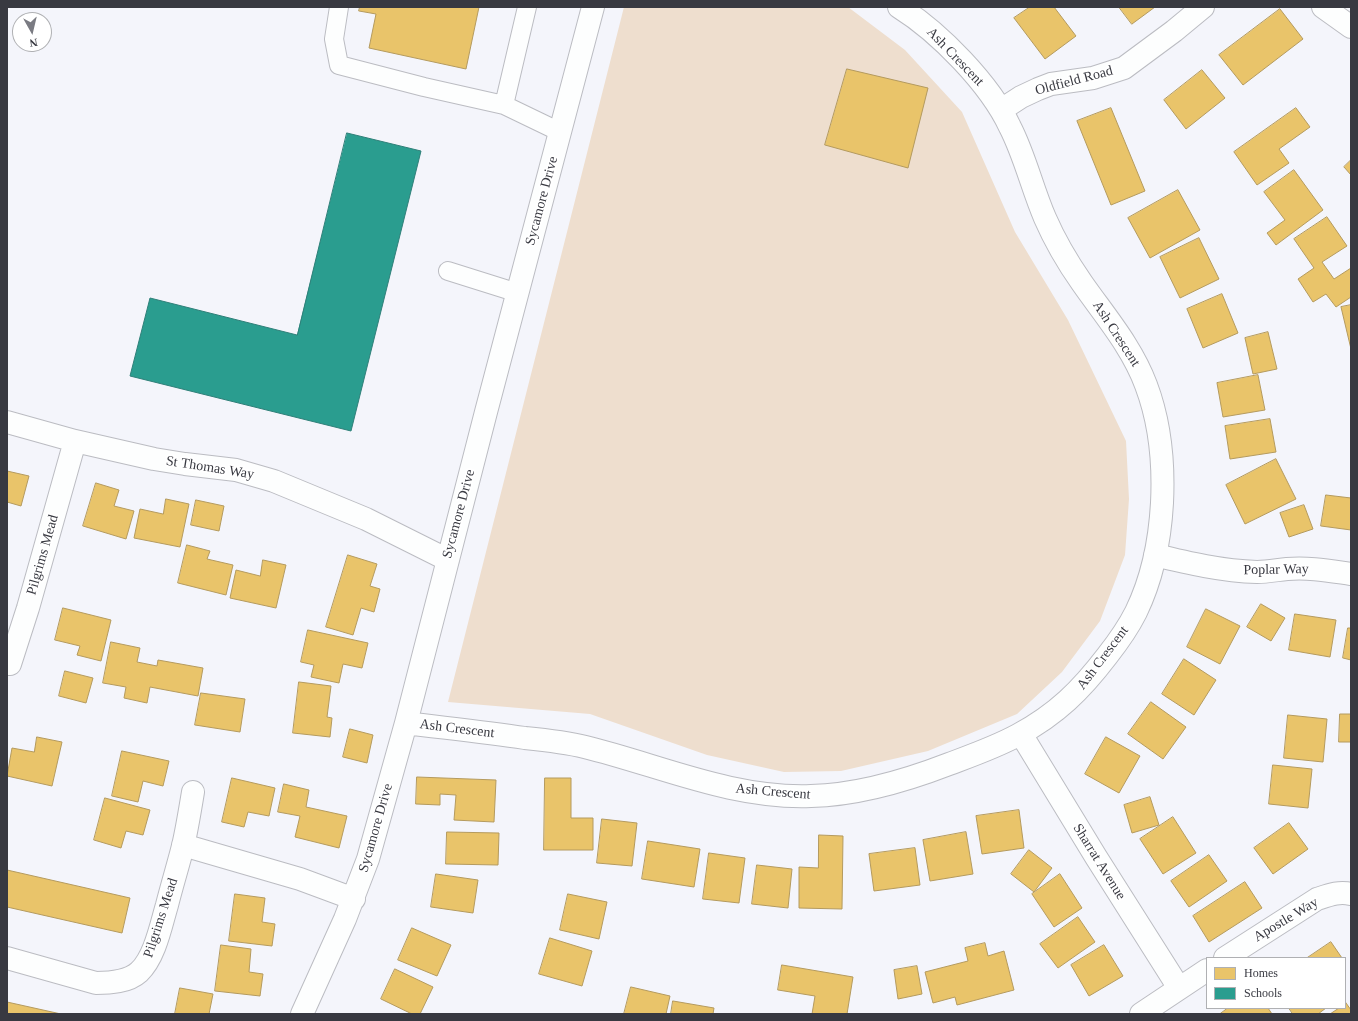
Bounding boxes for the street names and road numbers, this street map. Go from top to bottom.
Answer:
street label: Ash Crescent [923,24,987,90]
street label: Oldfield Road [1033,63,1115,99]
street label: Sycamore Drive [522,155,562,247]
street label: Ash Crescent [1089,298,1143,370]
street label: St Thomas Way [165,453,255,483]
street label: Sycamore Drive [439,468,479,560]
street label: Pilgrims Mead [24,513,62,597]
street label: Poplar Way [1243,561,1309,579]
street label: Ash Crescent [1074,623,1132,693]
street label: Ash Crescent [419,716,495,742]
street label: Ash Crescent [735,780,811,804]
street label: Sycamore Drive [355,782,397,874]
street label: Sharrat Avenue [1069,821,1129,903]
street label: Pilgrims Mead [140,876,182,960]
street label: Apostle Way [1251,894,1321,946]

